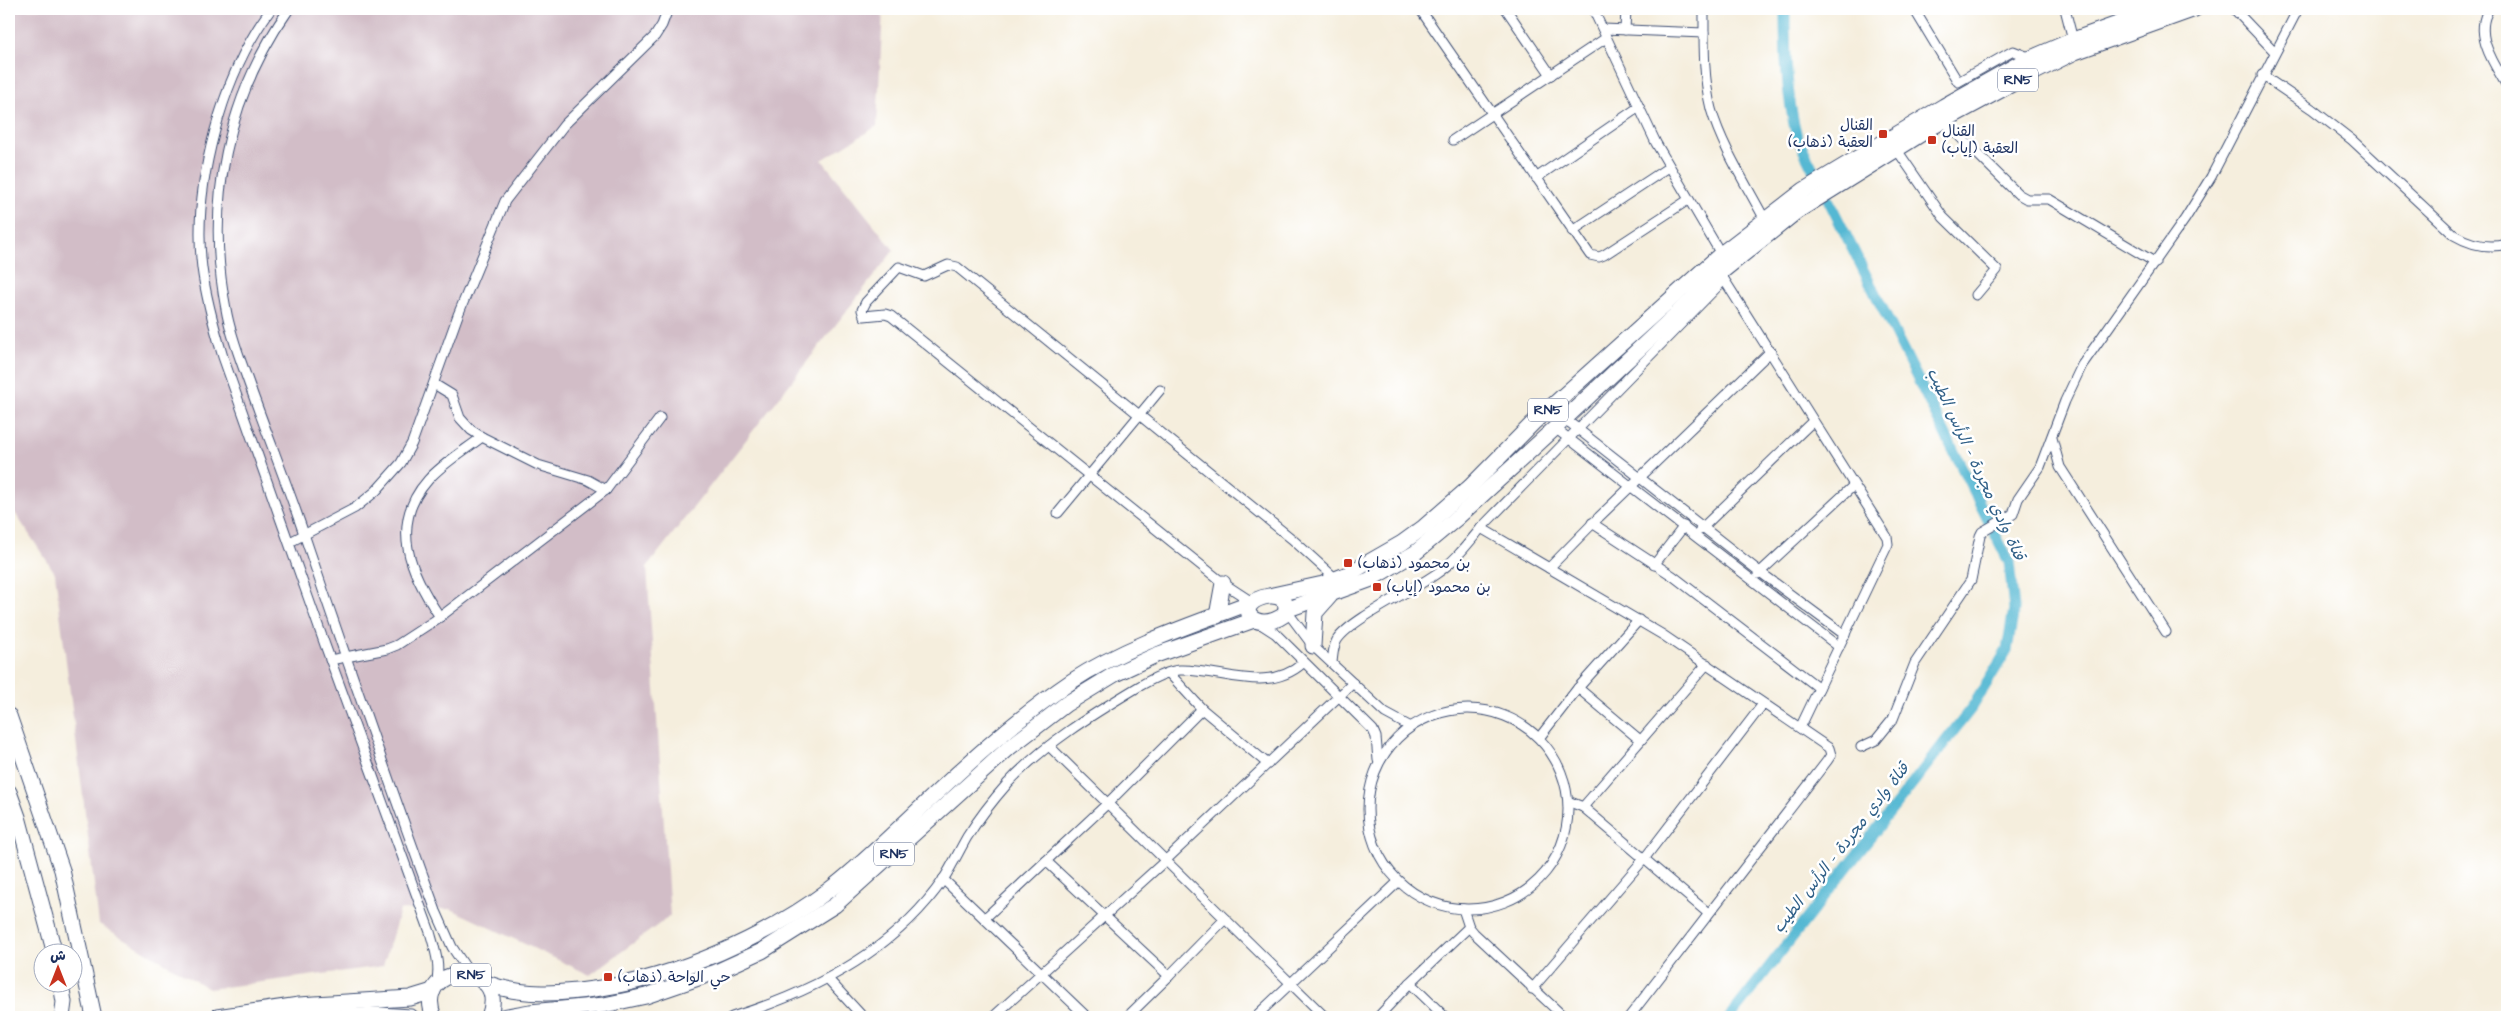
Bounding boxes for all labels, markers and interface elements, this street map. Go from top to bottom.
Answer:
road number: RN5 [1998,68,2038,92]
place label: القنال العقبة (ذهاب) [1788,115,1873,153]
place label: القنال العقبة (إياب) [1942,121,2018,159]
marker: القنال العقبة (ذهاب) [1877,128,1889,140]
marker: القنال العقبة (إياب) [1926,134,1938,146]
water label: قناة وادي مجردة - الرأس الطيب [1922,364,2031,565]
road number: RN5 [1528,398,1568,422]
place label: بن محمود (ذهاب) [1358,553,1470,574]
marker: بن محمود (ذهاب) [1342,557,1354,569]
place label: بن محمود (إياب) [1387,577,1491,598]
marker: بن محمود (إياب) [1371,581,1383,593]
water label: قناة وادي مجردة - الرأس الطيب [1768,757,1915,938]
road number: RN5 [874,842,914,866]
north arrow [32,944,82,994]
text: ش [50,946,66,966]
road number: RN5 [451,964,491,986]
place label: حي الواحة (ذهاب) [618,967,731,990]
marker: حي الواحة (ذهاب) [602,971,614,983]

